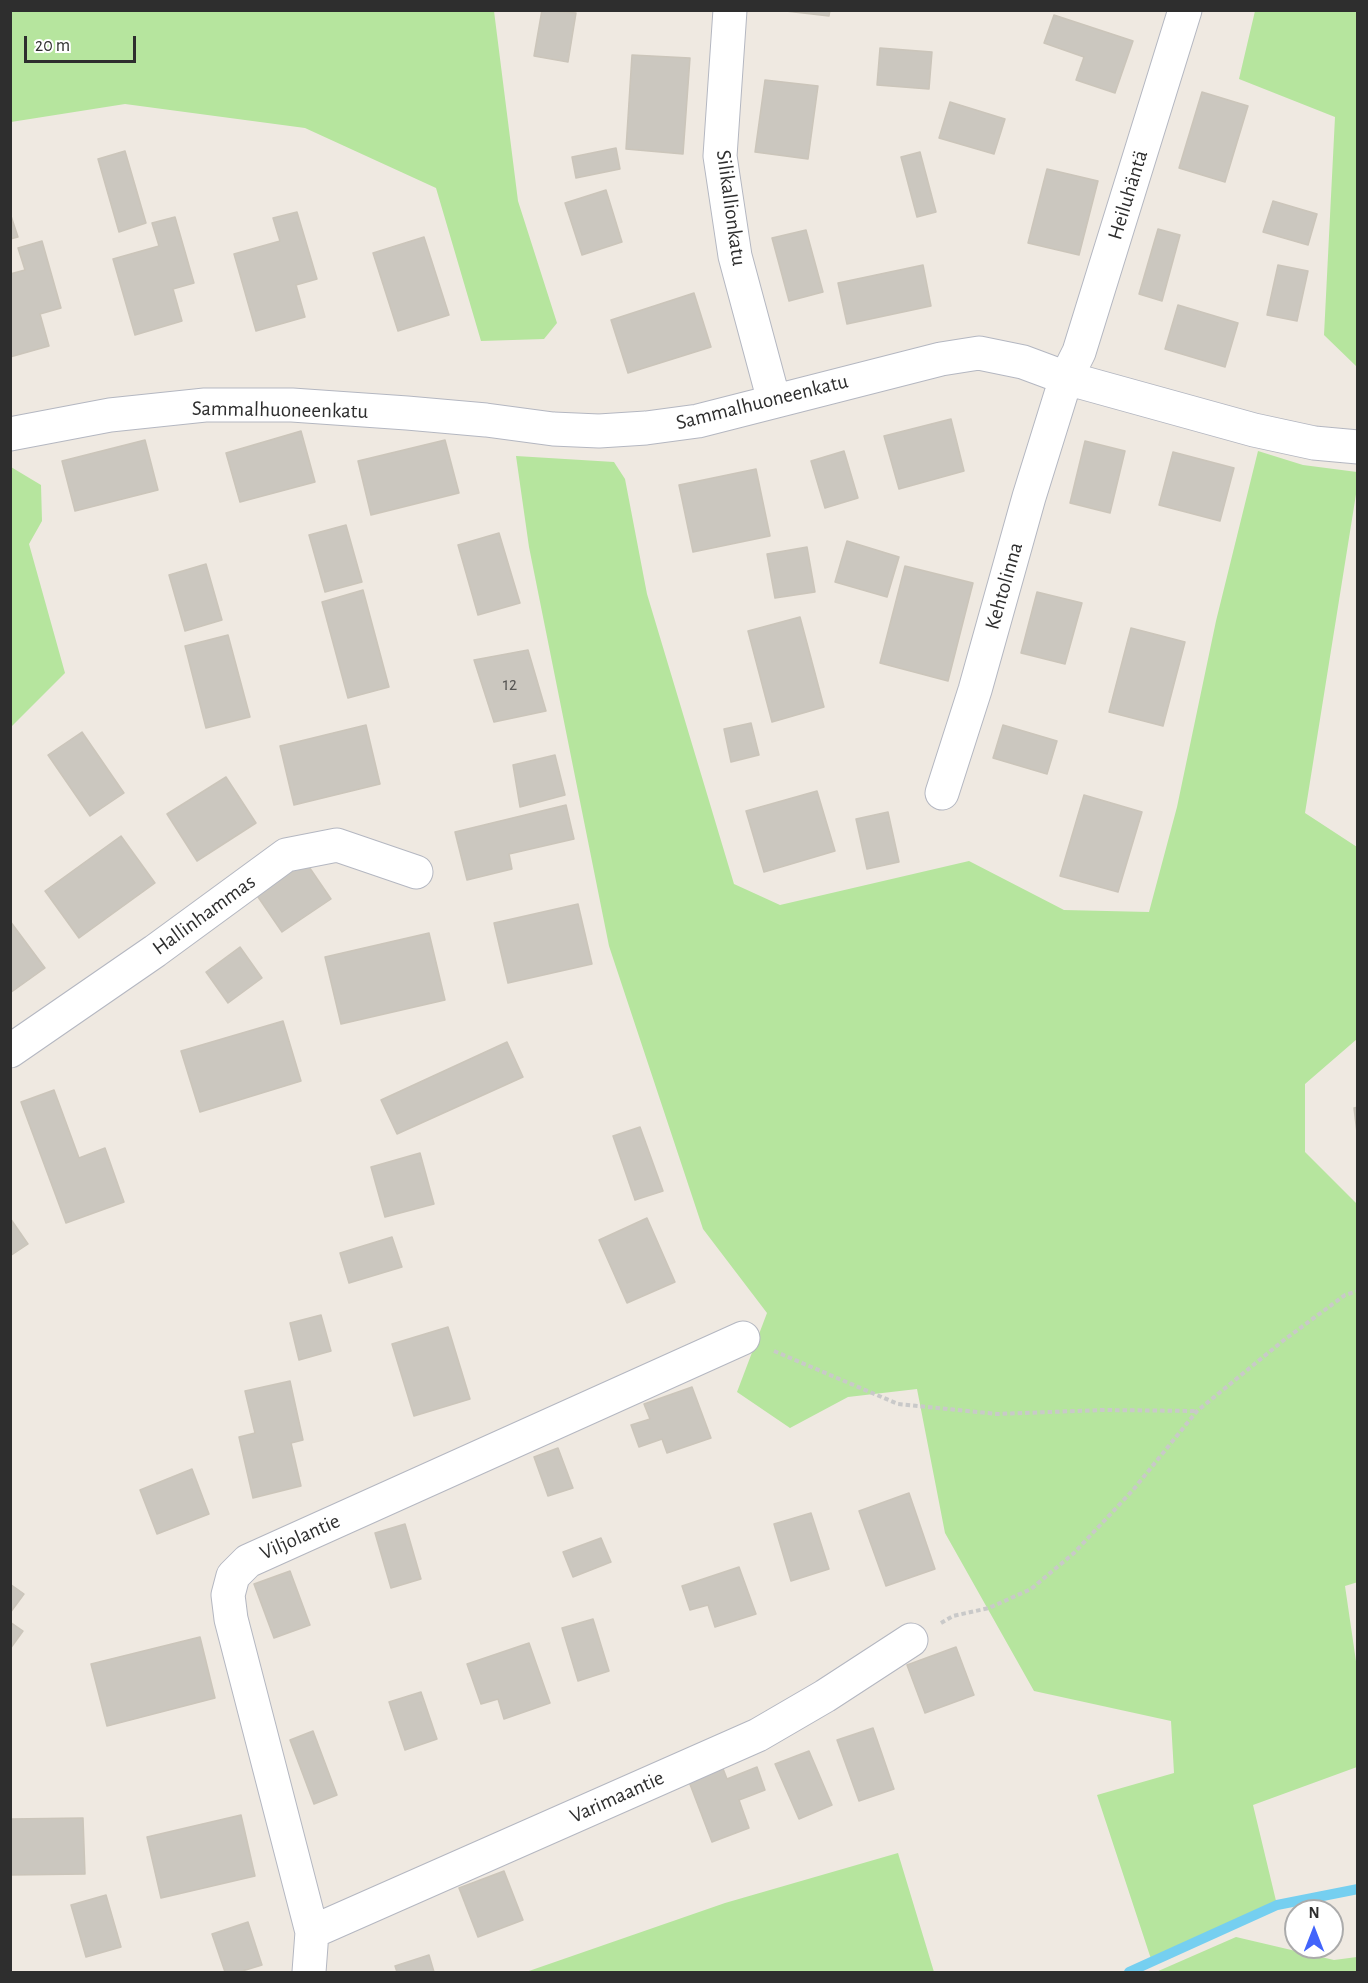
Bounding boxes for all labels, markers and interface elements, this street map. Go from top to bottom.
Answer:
scale bar [27,24,140,62]
text: 20 m [35,37,70,55]
street label: Heiluhäntä [1102,147,1154,243]
street label: Silikallionkatu [710,148,752,268]
street label: Sammalhuoneenkatu [673,368,851,436]
street label: Sammalhuoneenkatu [192,396,368,424]
street label: Kehtolinna [980,539,1028,633]
house number: 12 [503,674,517,696]
street label: Hallinhammas [148,869,260,961]
street label: Viljolantie [256,1508,344,1566]
street label: Varimaantie [566,1765,668,1829]
north arrow [1284,1899,1344,1959]
text: N [1308,1905,1320,1921]

